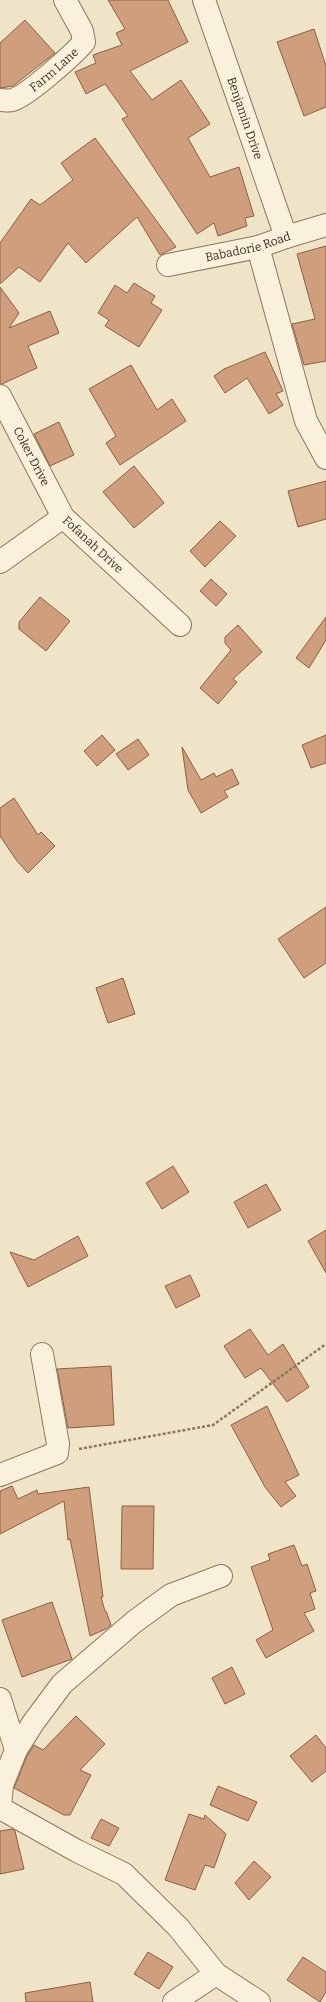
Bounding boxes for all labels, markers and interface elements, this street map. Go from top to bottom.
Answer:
street label: Farm Lane [27,45,81,95]
street label: Benjamin Drive [224,75,266,161]
street label: Babadorie Road [204,229,292,264]
street label: Coker Drive [10,424,53,488]
street label: Fofanah Drive [60,513,126,576]

